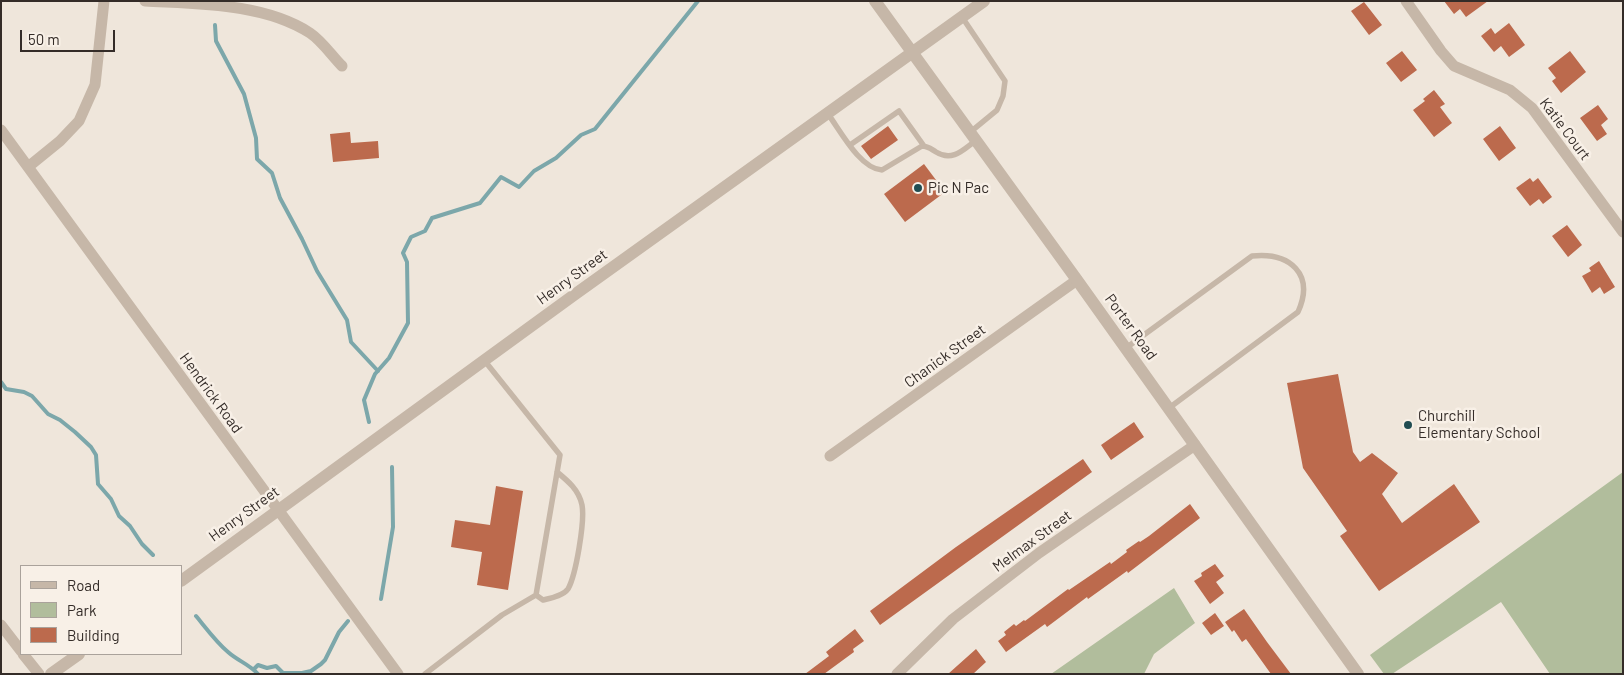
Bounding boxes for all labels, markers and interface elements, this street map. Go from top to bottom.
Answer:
scale bar [22,20,118,52]
text: 50 m [28,30,60,48]
street label: Katie Court [1536,94,1594,164]
place label: Pic N Pac [928,179,989,197]
marker: Pic N Pac [912,182,924,194]
street label: Henry Street [533,245,611,309]
street label: Porter Road [1101,290,1161,364]
street label: Chanick Street [901,320,989,392]
street label: Hendrick Road [176,349,246,437]
place label: Churchill Elementary School [1418,407,1540,442]
marker: Churchill Elementary School [1402,419,1414,431]
street label: Henry Street [205,482,283,546]
street label: Melmax Street [989,506,1075,576]
legend [20,565,182,655]
text: Road [67,576,100,594]
text: Park [67,601,96,619]
text: Building [67,626,120,644]

